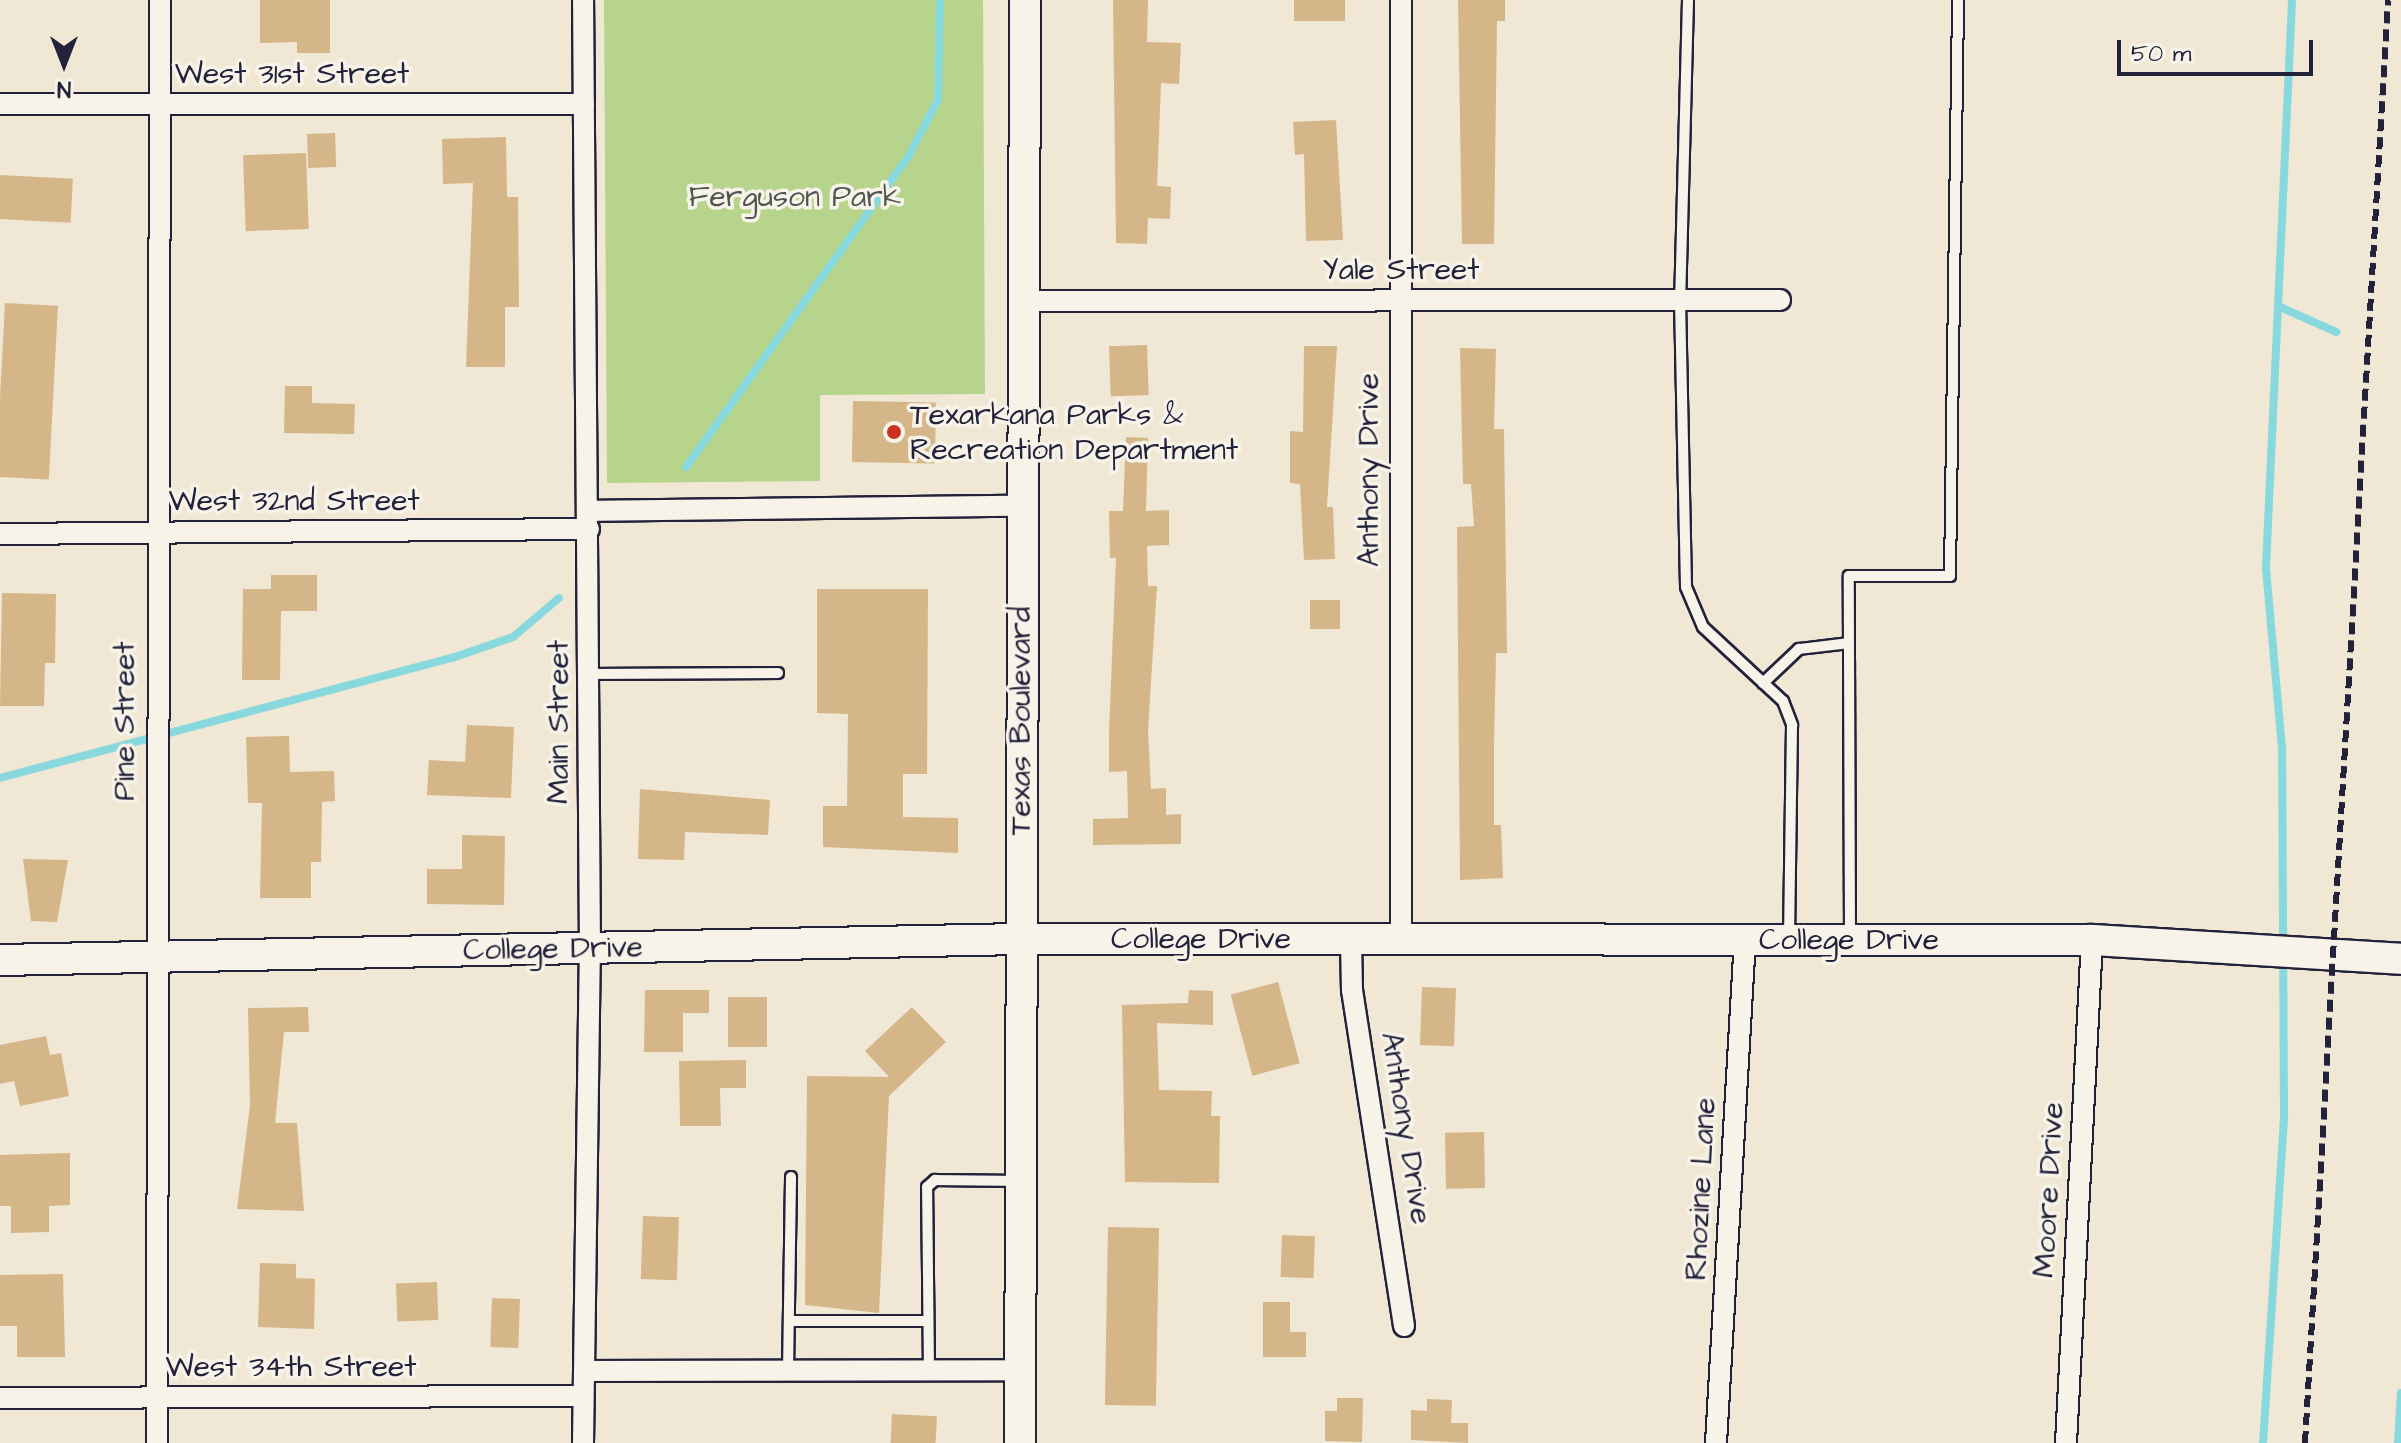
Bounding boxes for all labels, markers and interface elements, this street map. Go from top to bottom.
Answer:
north arrow [24,24,104,104]
scale bar [2121,24,2317,74]
text: 50 m [2131,37,2191,71]
street label: West 31st Street [175,56,409,92]
text: N [57,73,71,104]
park label: Ferguson Park [689,179,901,215]
street label: Yale Street [1323,252,1479,288]
street label: Anthony Drive [1351,373,1387,567]
place label: Texarkana Parks & Recreation Department [910,397,1238,468]
marker: Texarkana Parks & Recreation Department [885,423,903,441]
street label: West 32nd Street [168,483,420,519]
street label: Texas Boulevard [1003,607,1039,835]
street label: Main Street [541,640,577,804]
street label: Pine Street [107,641,143,801]
street label: College Drive [1111,921,1291,957]
street label: College Drive [1759,922,1939,958]
street label: College Drive [463,929,643,969]
street label: Anthony Drive [1373,1029,1439,1227]
street label: Rhozine Lane [1678,1097,1724,1281]
street label: Moore Drive [2026,1101,2072,1279]
street label: West 34th Street [166,1349,416,1385]

